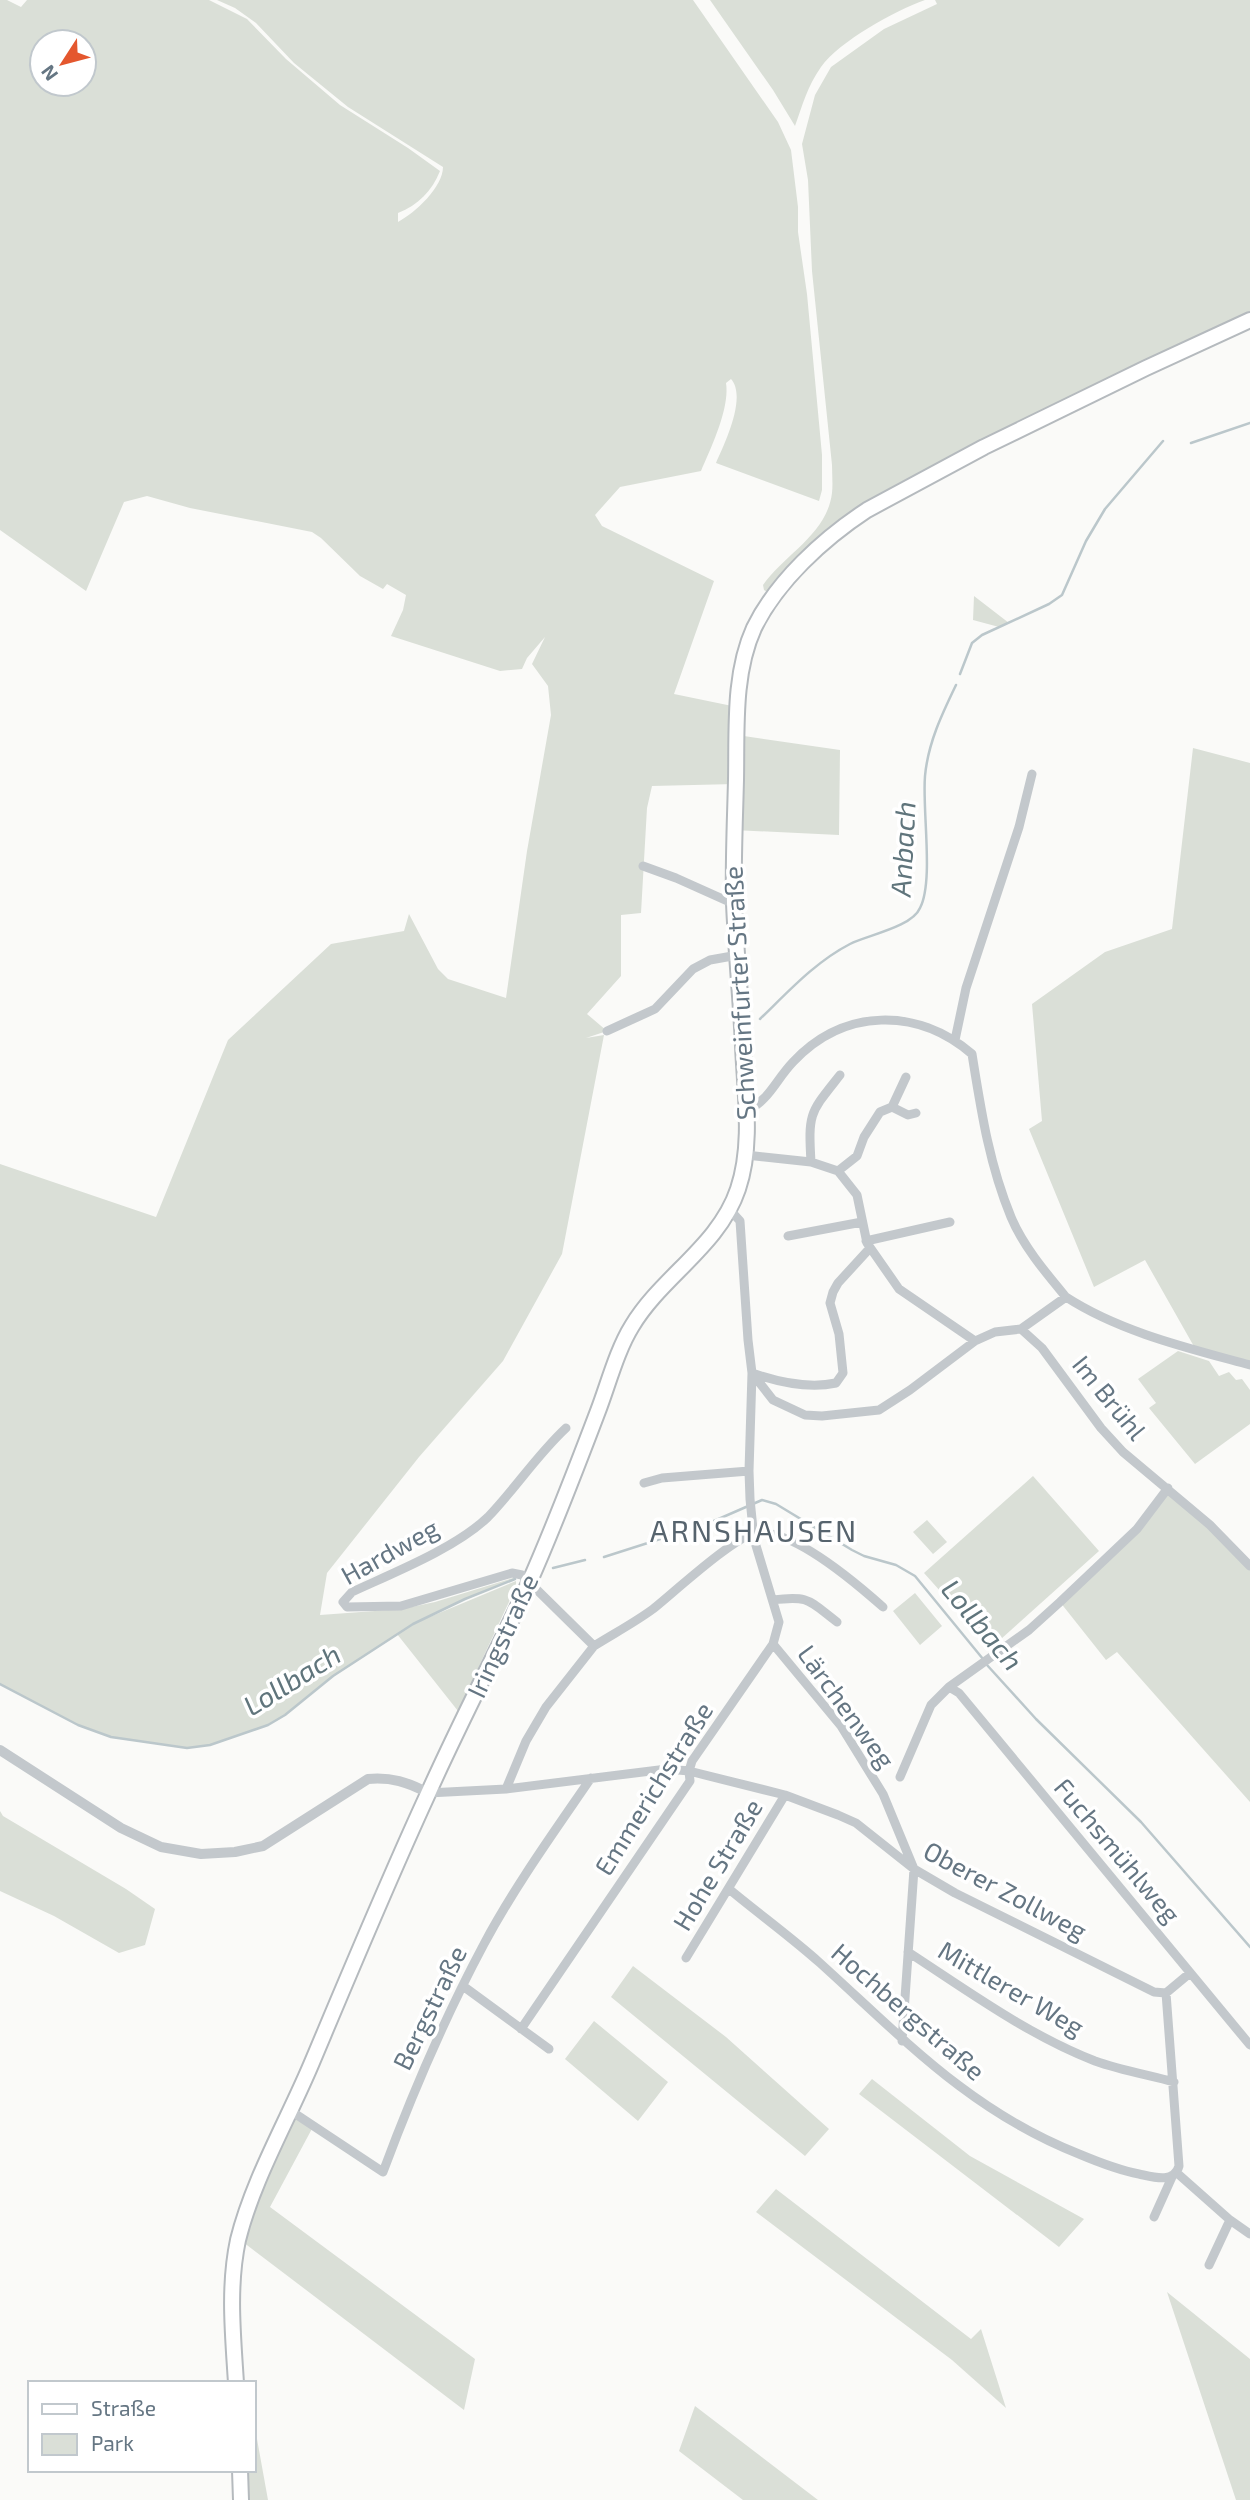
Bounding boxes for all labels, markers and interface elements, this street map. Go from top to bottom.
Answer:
north arrow [28,28,98,98]
text: N [36,61,62,86]
water label: Anbach [882,800,921,898]
street label: Schweinfurter Straße [716,865,761,1121]
street label: Im Brühl [1067,1349,1154,1446]
street label: Hardweg [335,1511,443,1590]
district label: ARNSHAUSEN [650,1512,858,1548]
street label: Iringstraße [460,1569,544,1702]
water label: Lollbach [935,1572,1031,1677]
water label: Lollbach [237,1636,346,1722]
street label: Lärchenweg [792,1639,902,1774]
street label: Emmerichstraße [587,1696,718,1880]
street label: Fuchsmühlweg [1049,1771,1188,1929]
street label: Hohe Straße [665,1793,768,1935]
street label: Oberer Zollweg [919,1834,1093,1946]
street label: Mittlerer Weg [934,1934,1090,2042]
street label: Hochbergstraße [826,1936,992,2086]
street label: Bergstraße [385,1940,472,2074]
legend [28,2381,256,2472]
text: Straße [91,2395,156,2420]
text: Park [91,2430,134,2455]

